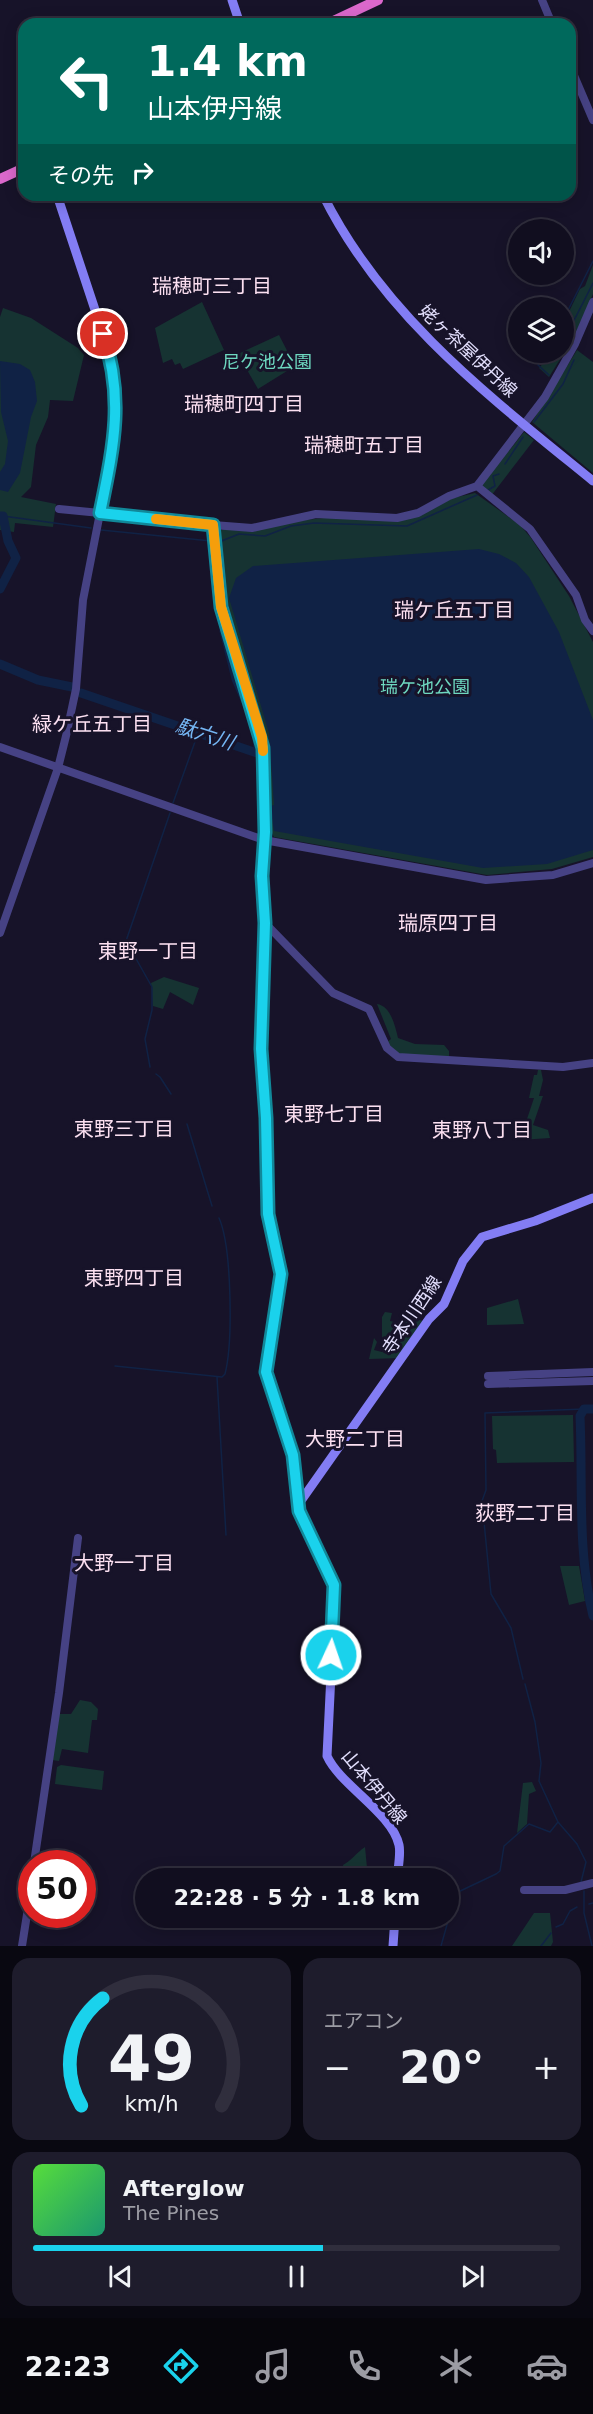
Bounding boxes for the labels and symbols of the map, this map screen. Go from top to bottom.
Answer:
district label: 瑞穂町三丁目 [152,274,272,298]
street label: 姥ヶ茶屋伊丹線 [415,300,522,401]
pin [77,308,128,359]
park label: 尼ケ池公園 [222,351,312,372]
district label: 瑞穂町四丁目 [184,392,304,416]
district label: 瑞穂町五丁目 [304,433,424,457]
district label: 瑞ケ丘五丁目 [394,598,514,622]
park label: 瑞ケ池公園 [380,676,470,697]
district label: 緑ケ丘五丁目 [32,712,152,736]
water label: 駄六川 [173,713,239,755]
district label: 瑞原四丁目 [398,911,498,935]
district label: 東野一丁目 [98,939,198,963]
district label: 東野七丁目 [284,1102,384,1126]
district label: 東野三丁目 [74,1117,174,1141]
district label: 東野八丁目 [432,1118,532,1142]
district label: 東野四丁目 [84,1266,184,1290]
street label: 寺本川西線 [378,1272,445,1358]
district label: 大野二丁目 [305,1427,405,1451]
district label: 荻野二丁目 [475,1501,575,1525]
district label: 大野一丁目 [74,1551,174,1575]
position arrow [299,1623,363,1687]
street label: 山本伊丹線 [337,1745,411,1828]
speed limit sign: 50 [18,1850,96,1928]

